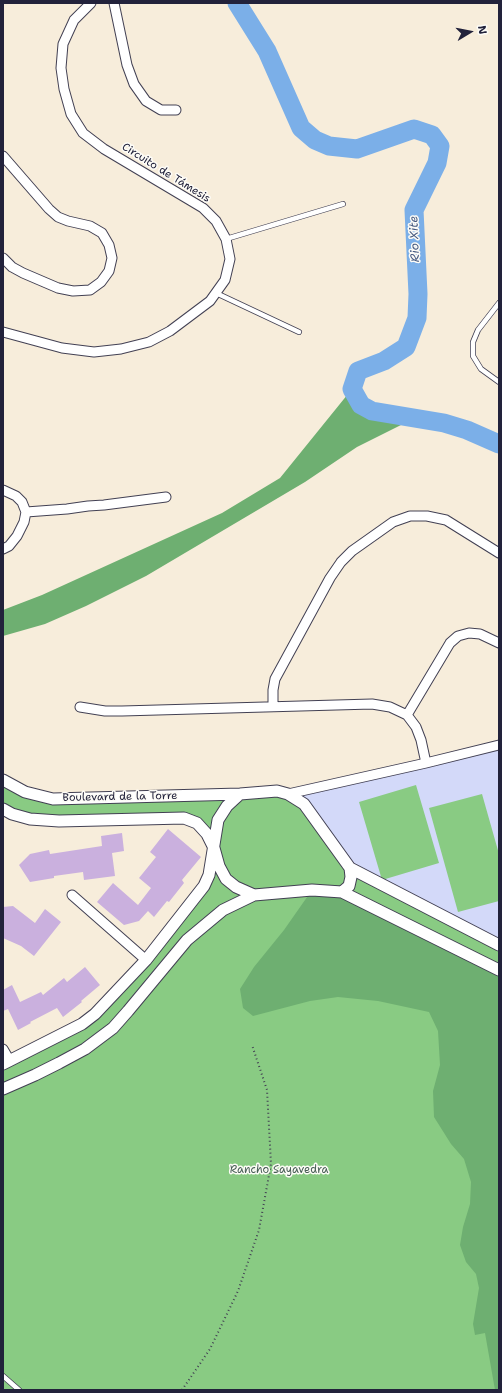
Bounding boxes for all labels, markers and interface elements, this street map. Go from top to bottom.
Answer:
north arrow [450,12,490,52]
text: N [474,24,490,35]
street label: Circuito de Támesis [119,140,213,206]
water label: Rio Xite [407,216,423,262]
street label: Boulevard de la Torre [62,789,178,805]
park label: Rancho Sayavedra [230,1163,328,1177]

